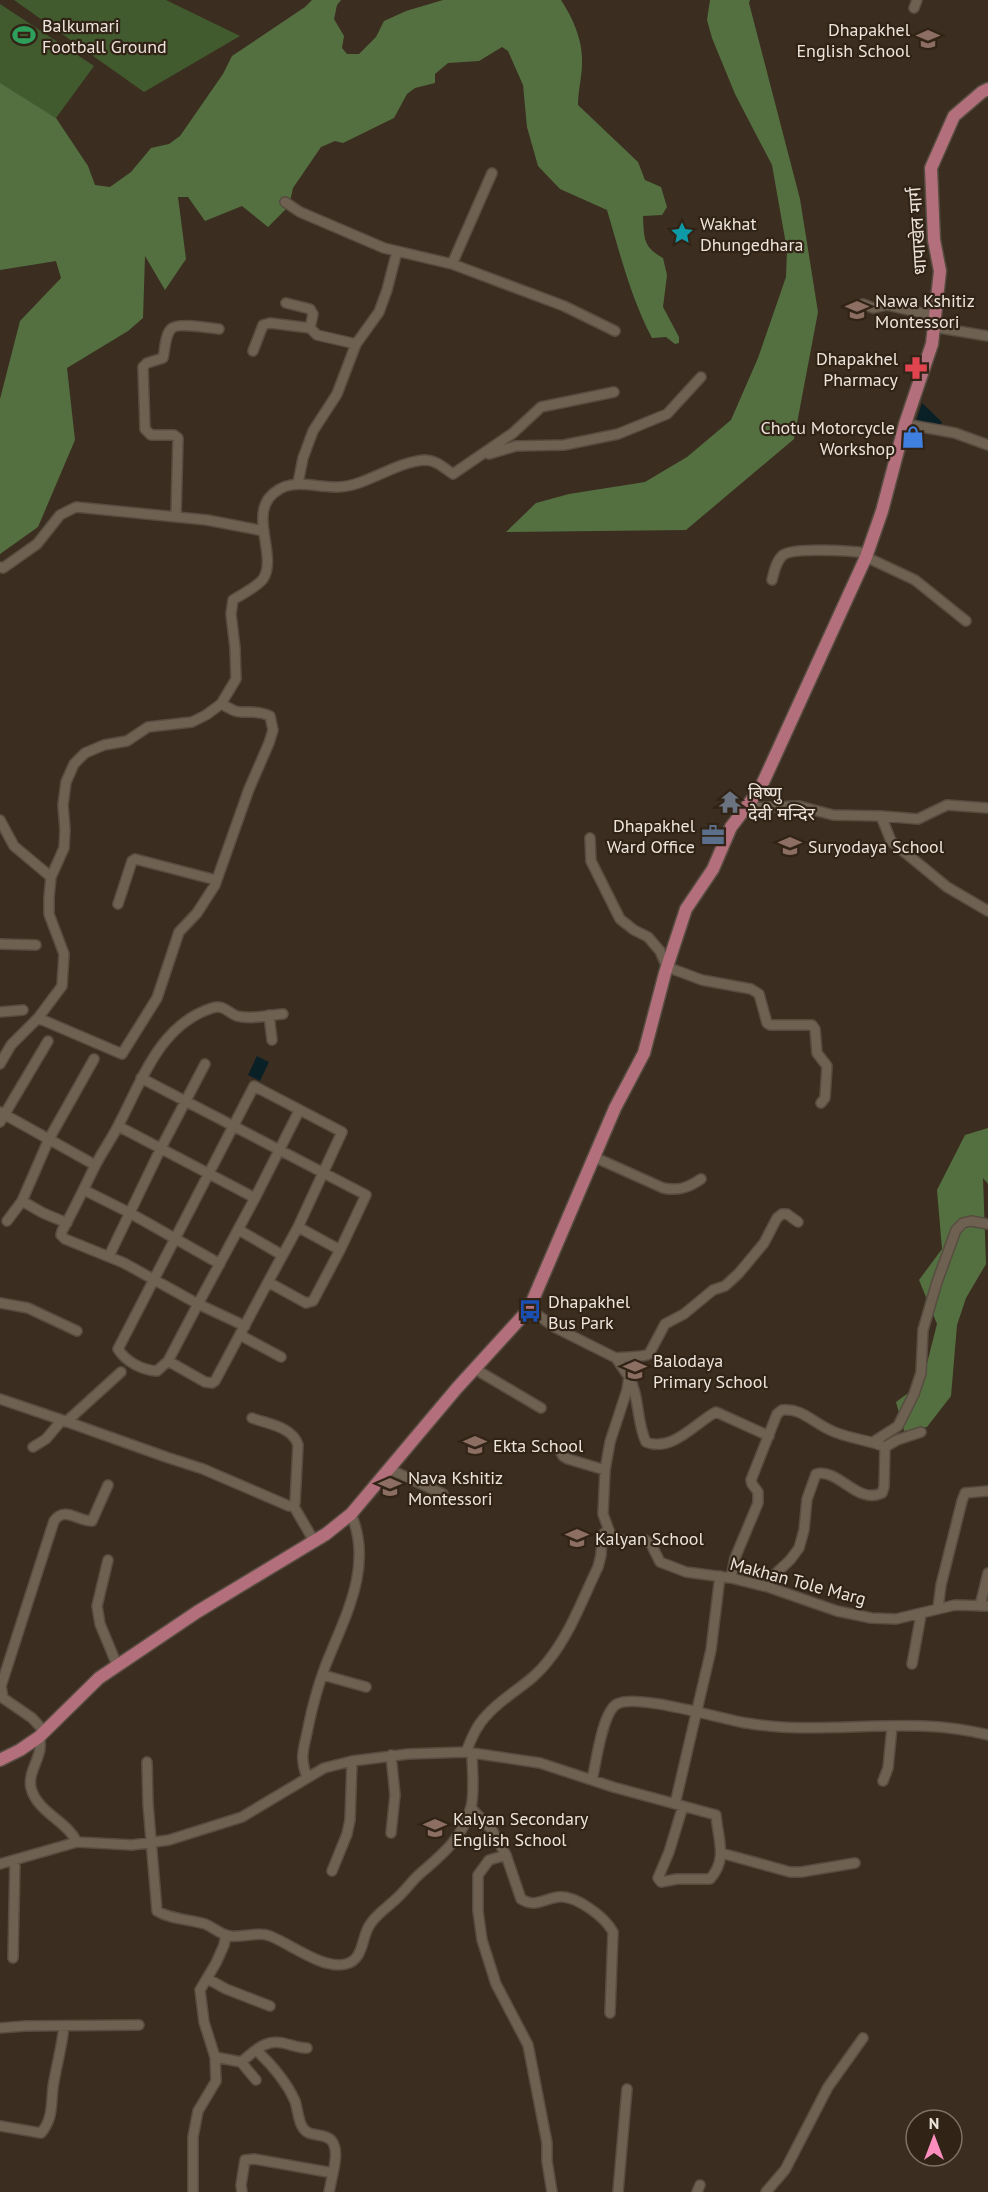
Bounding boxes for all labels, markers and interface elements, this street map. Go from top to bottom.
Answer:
place label: Balkumari Football Ground [42,14,167,58]
place label: Dhapakhel English School [796,18,911,62]
sports icon: Balkumari Football Ground [11,22,37,48]
school or university icon: Dhapakhel English School [915,26,941,52]
street label: धापाखेल मार्ग [902,185,932,276]
place label: Wakhat Dhungedhara [700,212,803,256]
place icon: Wakhat Dhungedhara [669,220,695,246]
place label: Nawa Kshitiz Montessori [875,289,975,333]
school or university icon: Nawa Kshitiz Montessori [844,297,870,323]
place label: Dhapakhel Pharmacy [816,347,899,391]
pharmacy icon: Dhapakhel Pharmacy [903,355,929,381]
place label: Chotu Motorcycle Workshop [760,416,895,460]
shop icon: Chotu Motorcycle Workshop [900,424,926,450]
place label: बिष्णु देवी मन्दिर [748,781,816,825]
temple icon: बिष्णु देवी मन्दिर [717,789,743,815]
place label: Dhapakhel Ward Office [607,814,696,858]
office icon: Dhapakhel Ward Office [700,822,726,848]
school or university icon: Suryodaya School [777,833,803,859]
place label: Suryodaya School [808,835,945,858]
place label: Dhapakhel Bus Park [548,1290,631,1334]
bus stop icon: Dhapakhel Bus Park [517,1298,543,1324]
place label: Balodaya Primary School [653,1349,768,1393]
school or university icon: Balodaya Primary School [622,1357,648,1383]
school or university icon: Ekta School [462,1432,488,1458]
place label: Ekta School [493,1434,584,1457]
place label: Nava Kshitiz Montessori [408,1466,503,1510]
school or university icon: Nava Kshitiz Montessori [377,1474,403,1500]
school or university icon: Kalyan School [564,1525,590,1551]
place label: Kalyan School [595,1527,704,1550]
street label: Makhan Tole Marg [727,1552,869,1610]
place label: Kalyan Secondary English School [453,1807,589,1851]
school or university icon: Kalyan Secondary English School [422,1815,448,1841]
north arrow [904,2108,964,2168]
text: N [929,2113,939,2133]

